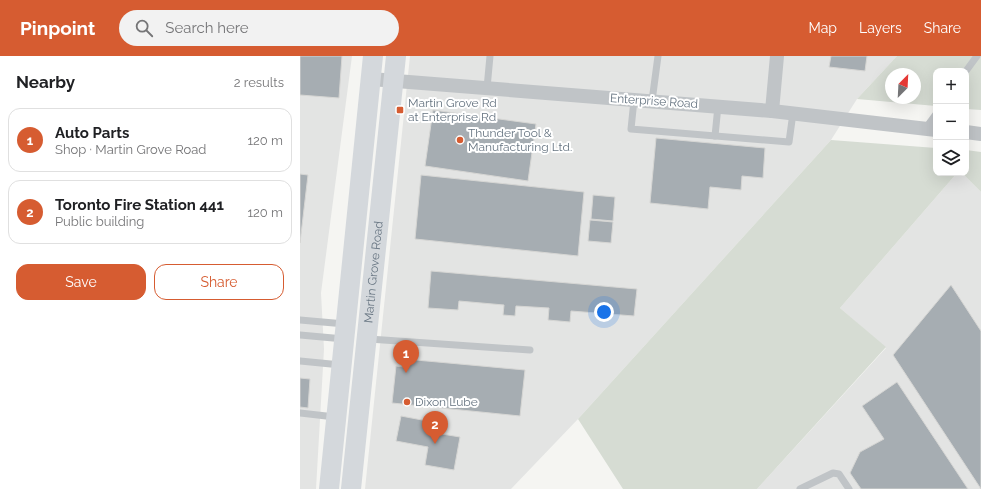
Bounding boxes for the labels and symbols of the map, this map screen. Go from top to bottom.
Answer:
north arrow [885,68,921,104]
street label: Enterprise Road [609,91,699,111]
place label: Martin Grove Rd at Enterprise Rd [408,96,497,124]
marker: Martin Grove Rd at Enterprise Rd [395,105,405,115]
place label: Thunder Tool & Manufacturing Ltd. [468,126,572,154]
marker: Thunder Tool & Manufacturing Ltd. [455,135,465,145]
street label: Martin Grove Road [361,220,386,324]
your location [594,302,614,322]
pin: 1 [393,340,419,373]
place label: Dixon Lube [415,395,478,409]
marker: Dixon Lube [402,397,412,407]
pin: 2 [422,411,448,444]

